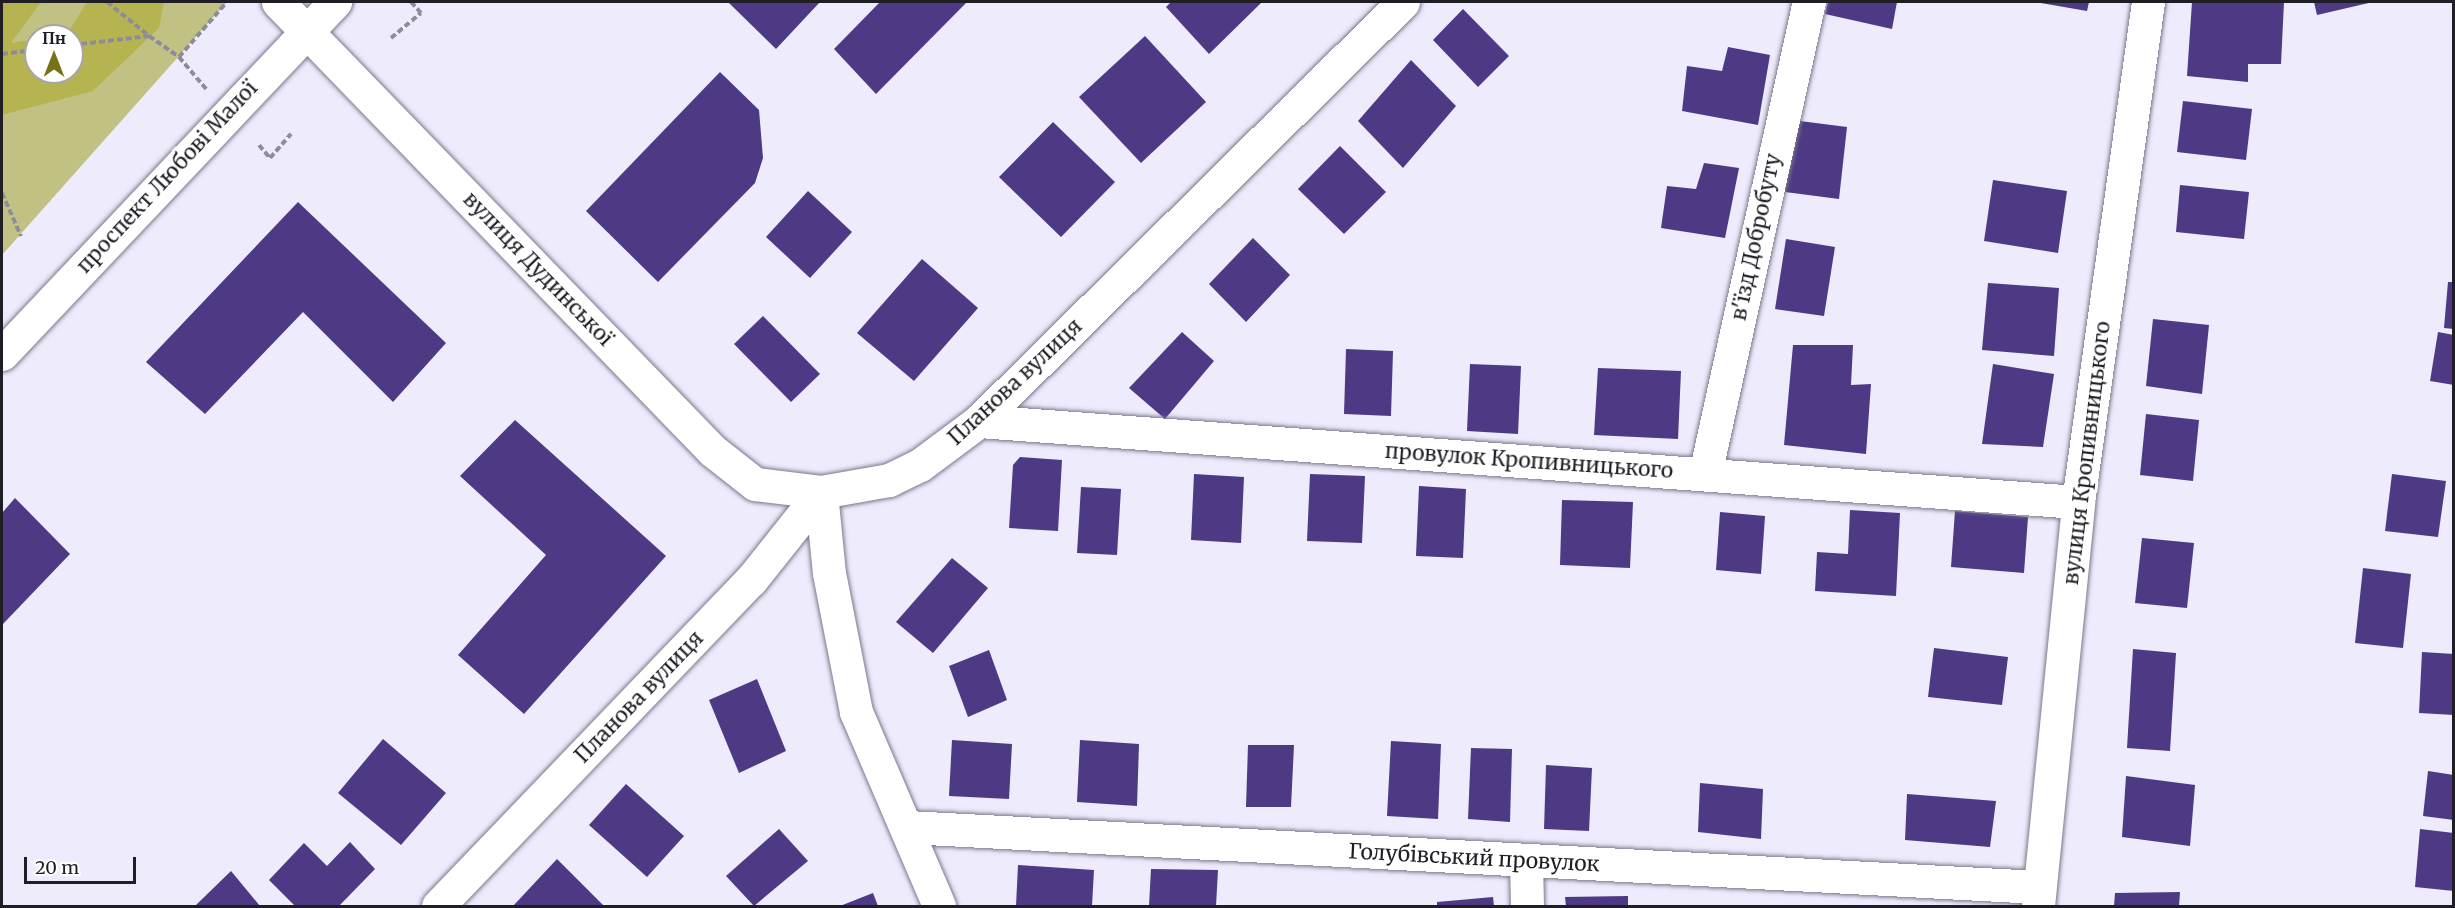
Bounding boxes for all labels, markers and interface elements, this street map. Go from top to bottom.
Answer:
north arrow [24,24,84,84]
text: Пн [42,28,66,48]
street label: проспект Любові Малої [71,76,263,278]
street label: в'їзд Добробуту [1726,151,1786,323]
street label: вулиця Дудинської [458,187,618,351]
street label: Планова вулиця [943,314,1087,450]
street label: вулиця Кропивницького [2058,320,2116,586]
street label: провулок Кропивницького [1384,438,1674,484]
street label: Планова вулиця [570,626,708,768]
street label: Голубівський провулок [1348,839,1600,877]
scale bar [27,845,140,883]
text: 20 m [35,856,79,879]

